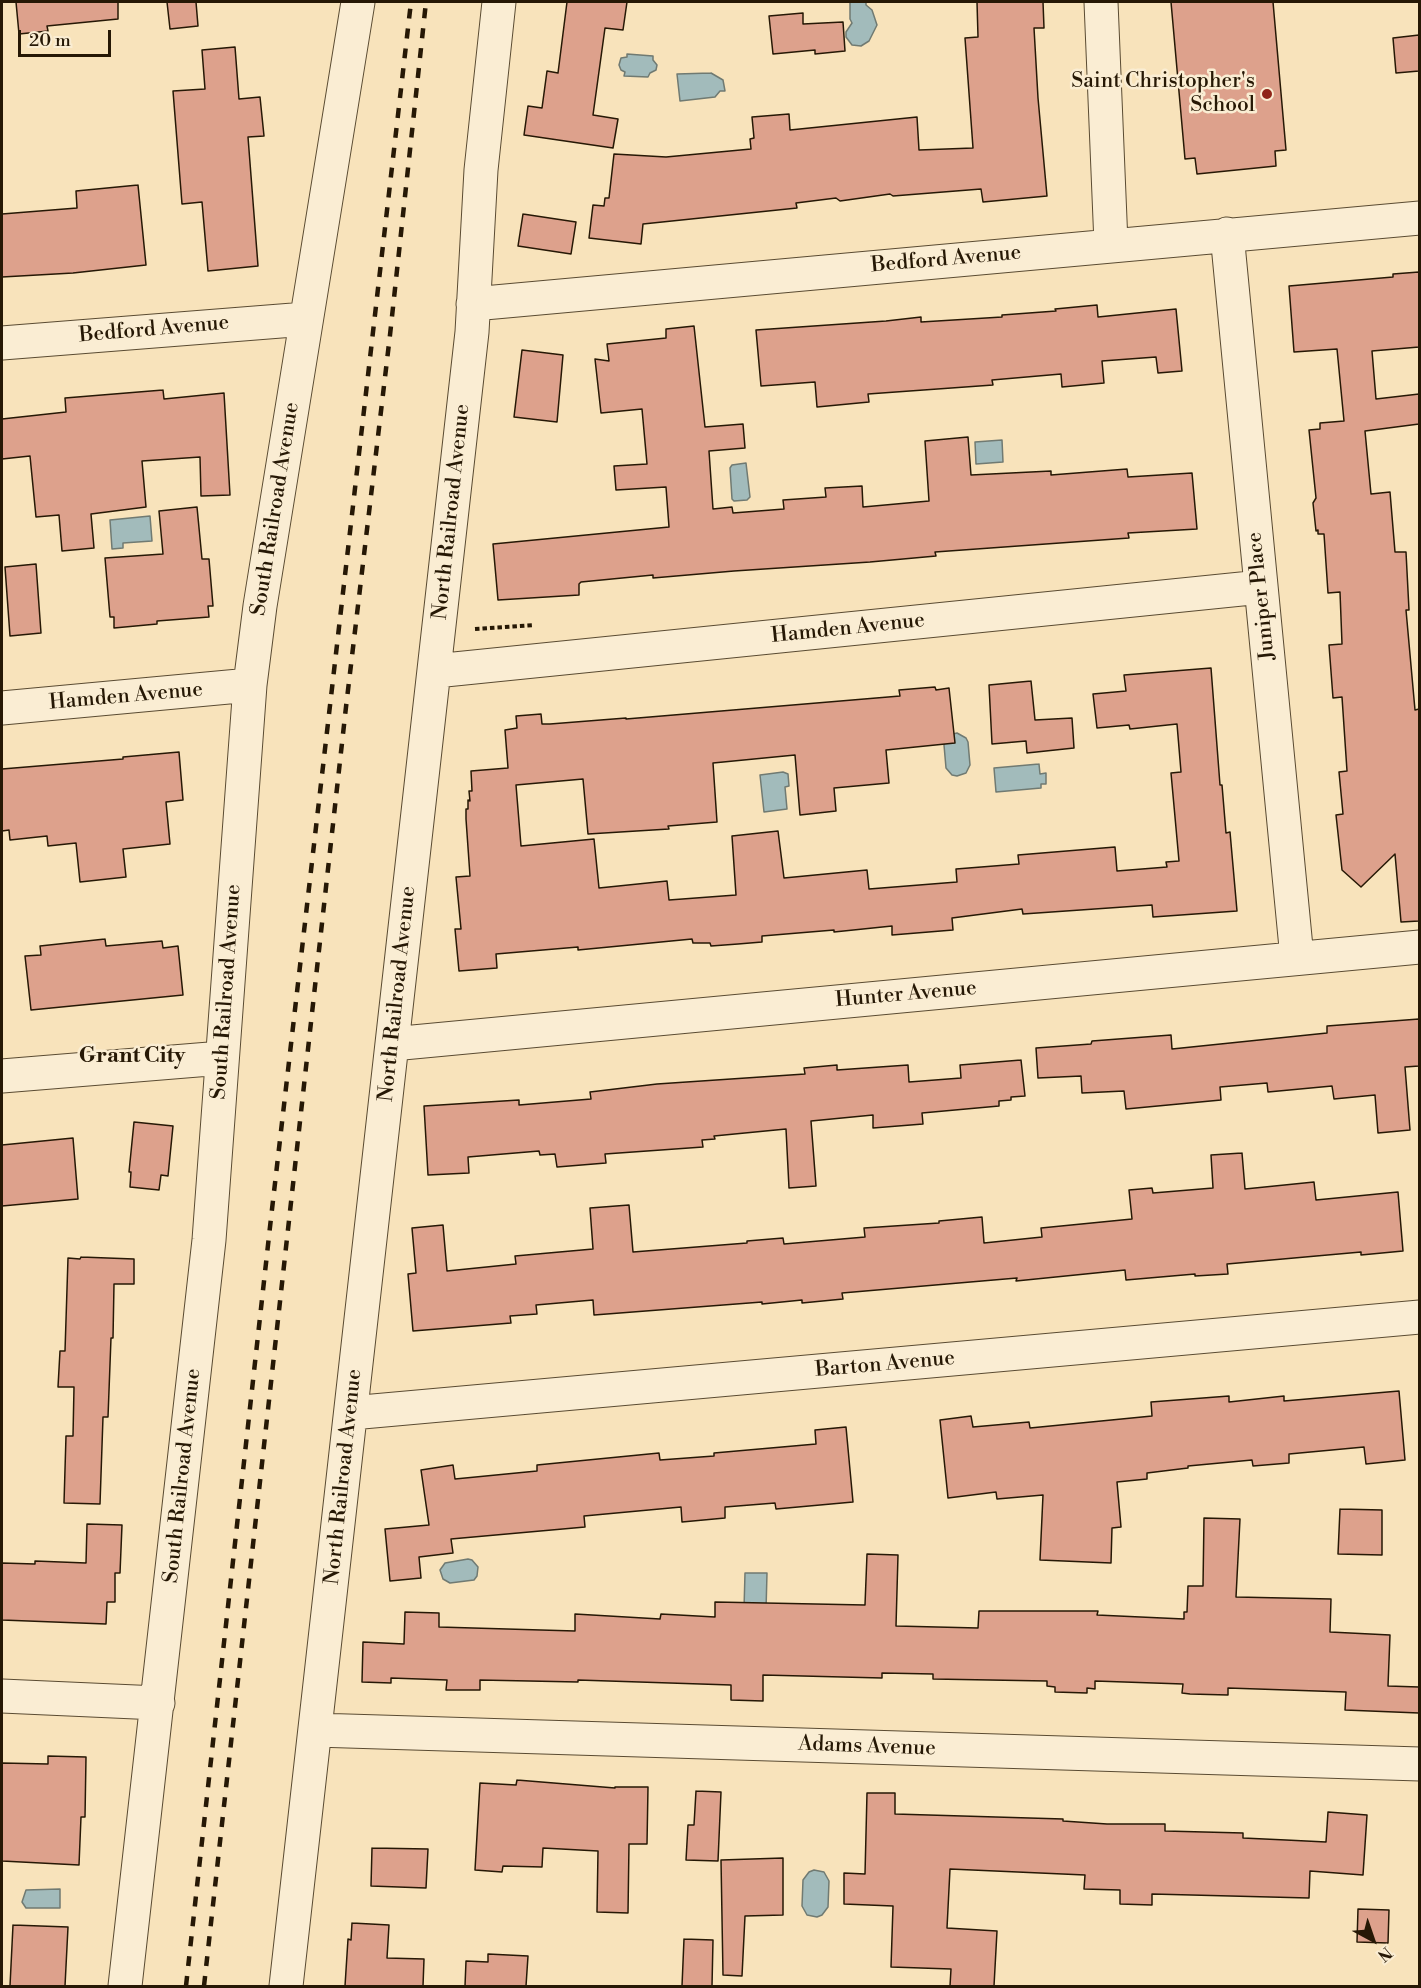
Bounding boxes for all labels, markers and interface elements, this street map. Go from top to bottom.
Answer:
scale bar [21,18,114,56]
text: 20 m [29,29,71,52]
place label: Saint Christopher's School [1071,69,1255,119]
marker: Saint Christopher's School [1260,87,1274,101]
street label: Bedford Avenue [870,241,1022,279]
street label: Bedford Avenue [78,311,230,349]
street label: South Railroad Avenue [247,400,305,618]
street label: North Railroad Avenue [428,403,476,621]
street label: Juniper Place [1243,531,1281,661]
street label: Hamden Avenue [770,608,926,650]
street label: Hamden Avenue [48,678,204,716]
street label: South Railroad Avenue [207,883,247,1101]
street label: North Railroad Avenue [374,885,422,1103]
street label: Hunter Avenue [834,976,978,1014]
district label: Grant City [79,1044,185,1070]
street label: Barton Avenue [814,1346,956,1384]
street label: South Railroad Avenue [159,1367,207,1585]
street label: North Railroad Avenue [320,1368,368,1586]
street label: Adams Avenue [798,1732,936,1762]
north arrow [1343,1910,1403,1970]
text: N [1373,1942,1396,1966]

